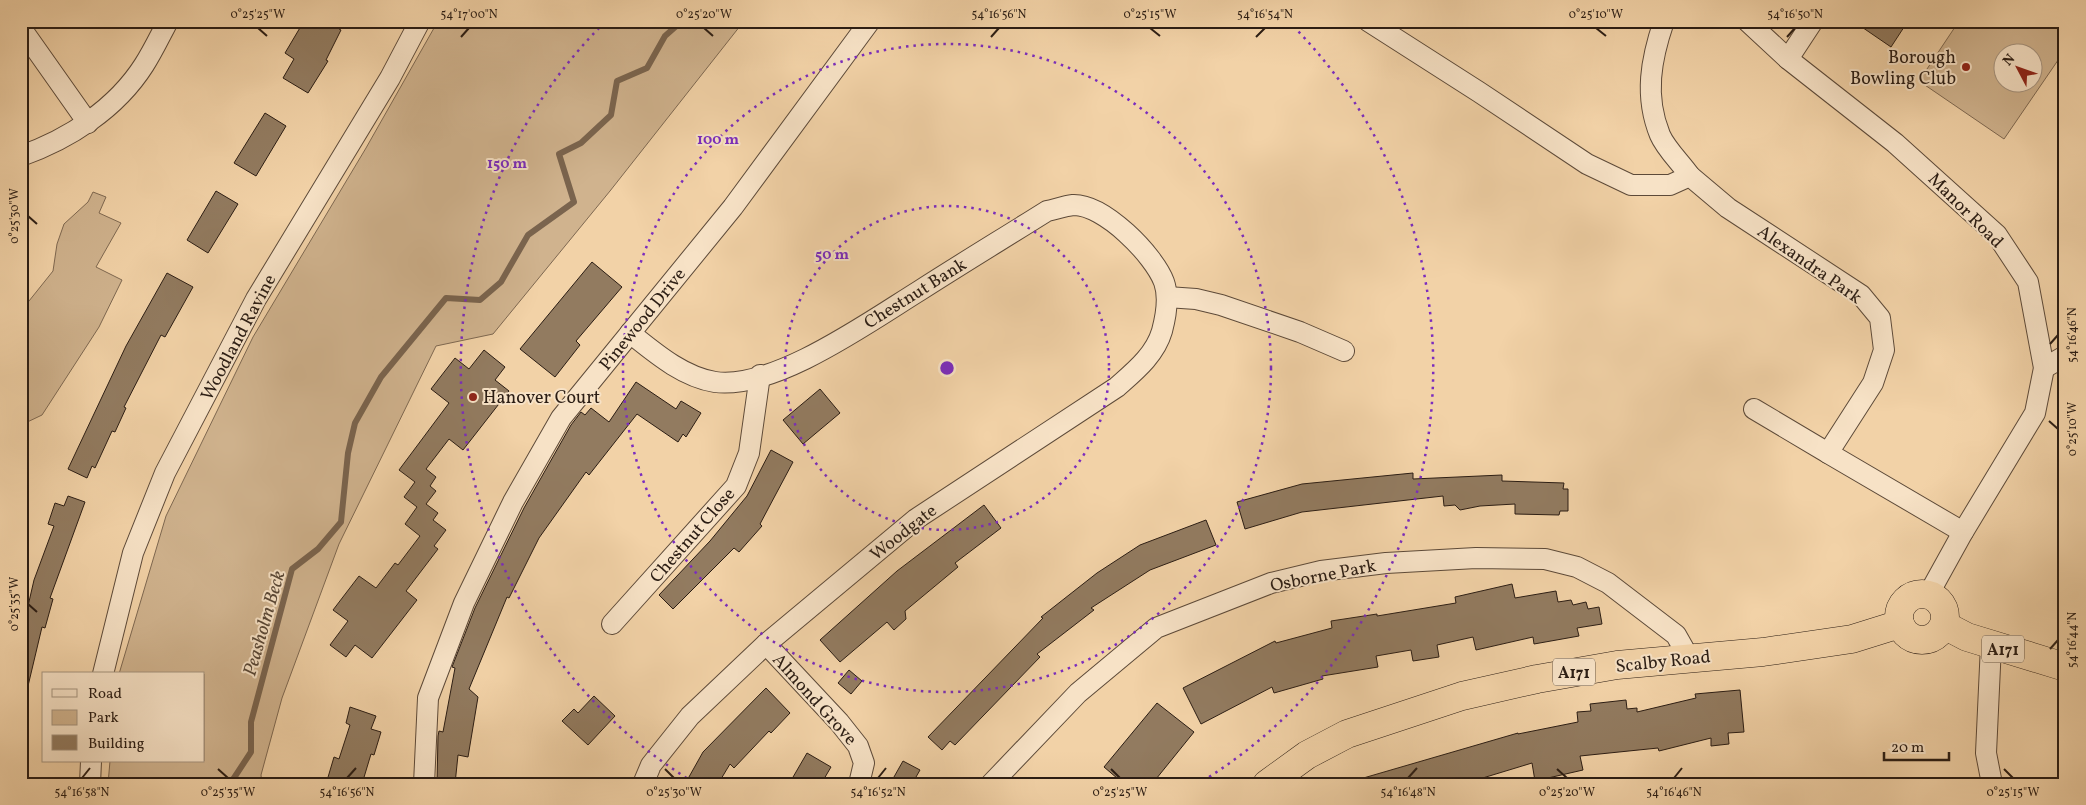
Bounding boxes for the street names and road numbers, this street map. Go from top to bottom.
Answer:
street label: Manor Road [1922,168,2008,254]
street label: Alexandra Park [1752,220,1867,311]
street label: Chestnut Bank [860,253,972,336]
street label: Pinewood Drive [594,263,692,377]
street label: Woodland Ravine [195,270,283,405]
street label: Chestnut Close [645,483,742,589]
street label: Woodgate [865,499,943,567]
street label: Osborne Park [1268,554,1379,599]
road number: A171 [1982,636,2024,662]
street label: Scalby Road [1614,645,1712,680]
street label: Almond Grove [766,649,862,751]
road number: A171 [1553,659,1595,686]

